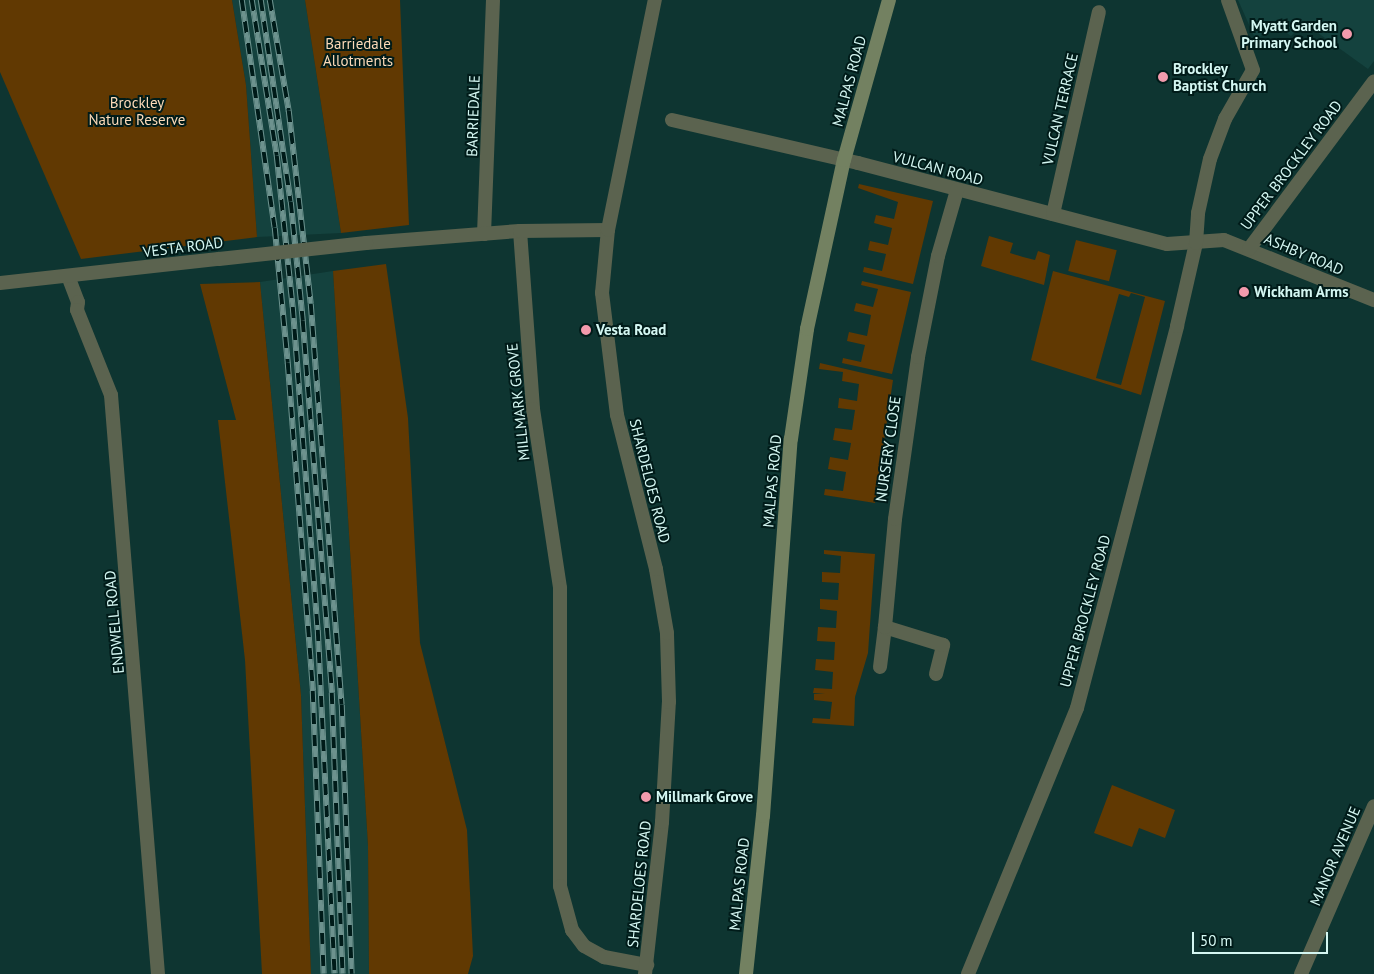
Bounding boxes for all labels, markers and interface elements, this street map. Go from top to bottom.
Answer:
place label: Myatt Garden Primary School [1241,16,1337,51]
marker: Myatt Garden Primary School [1341,28,1353,40]
park label: Barriedale Allotments [323,34,393,69]
street label: MALPAS ROAD [828,34,870,128]
street label: VULCAN TERRACE [1038,51,1082,167]
place label: Brockley Baptist Church [1173,59,1267,94]
marker: Brockley Baptist Church [1157,71,1169,83]
street label: BARRIEDALE [463,75,483,157]
park label: Brockley Nature Reserve [89,93,185,128]
street label: UPPER BROCKLEY ROAD [1236,97,1346,233]
street label: VULCAN ROAD [891,147,985,189]
street label: ASHBY ROAD [1262,229,1346,279]
street label: VESTA ROAD [142,233,224,261]
place label: Wickham Arms [1254,283,1349,301]
marker: Wickham Arms [1238,286,1250,298]
place label: Vesta Road [596,321,666,339]
marker: Vesta Road [580,324,592,336]
street label: MILLMARK GROVE [503,342,533,462]
street label: NURSERY CLOSE [872,395,904,503]
street label: SHARDELOES ROAD [626,417,674,545]
street label: MALPAS ROAD [759,434,785,528]
street label: UPPER BROCKLEY ROAD [1056,533,1114,689]
street label: ENDWELL ROAD [100,569,128,675]
place label: Millmark Grove [656,788,754,806]
marker: Millmark Grove [640,791,652,803]
street label: MANOR AVENUE [1306,803,1364,909]
street label: SHARDELOES ROAD [623,820,655,948]
street label: MALPAS ROAD [725,837,753,931]
scale bar [1194,922,1330,954]
text: 50 m [1200,931,1233,950]

